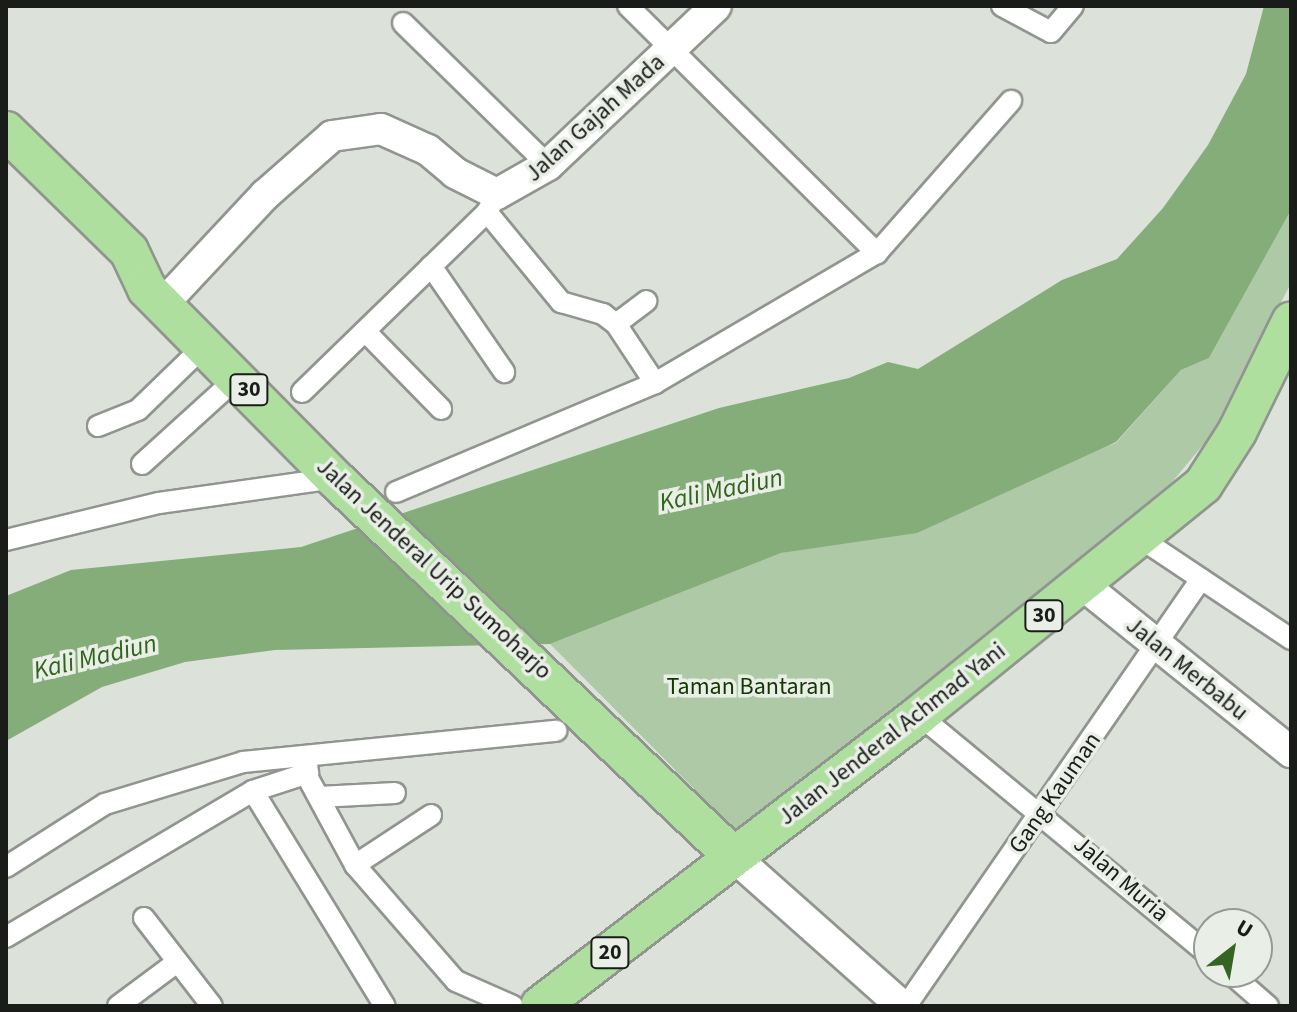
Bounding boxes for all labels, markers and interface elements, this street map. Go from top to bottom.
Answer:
street label: Jalan Gajah Mada [519,48,671,188]
road number: 30 [229,372,269,408]
street label: Jalan Jenderal Urip Sumoharjo [310,452,558,686]
water label: Kali Madiun [656,462,786,518]
road number: 30 [1024,598,1064,634]
street label: Jalan Merbabu [1120,611,1254,727]
water label: Kali Madiun [30,628,160,686]
street label: Jalan Jenderal Achmad Yani [773,636,1011,832]
park label: Taman Bantaran [666,673,832,701]
street label: Gang Kauman [1003,727,1107,859]
street label: Jalan Muria [1068,830,1174,928]
north arrow [1193,908,1273,988]
text: U [1230,912,1259,947]
road number: 20 [590,935,630,971]

